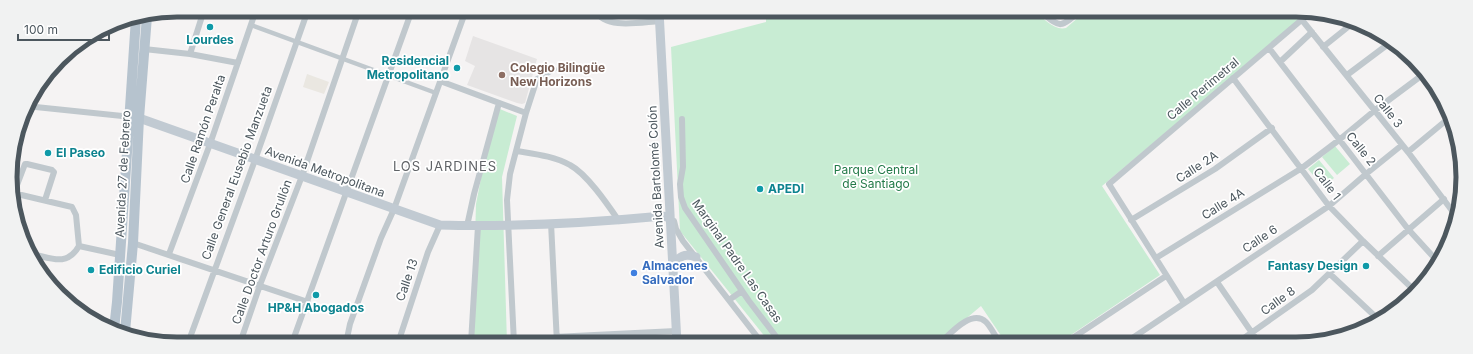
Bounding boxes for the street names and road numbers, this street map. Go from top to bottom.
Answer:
street label: Calle Perimetral [1164,54,1242,123]
street label: Calle Ramón Peralta [177,73,228,185]
street label: Calle General Eusebio Manzueta [198,84,275,262]
street label: Calle 3 [1370,91,1406,131]
street label: Avenida Bartolomé Colón [644,105,667,249]
street label: Avenida 27 de Febrero [112,110,133,238]
street label: Calle 2 [1343,129,1379,169]
street label: Avenida Metropolitana [263,143,387,200]
street label: Calle 2A [1173,147,1221,186]
street label: Calle 1 [1310,165,1344,203]
street label: Calle Doctor Arturo Grullón [228,177,295,326]
street label: Calle 4A [1199,185,1247,223]
street label: Marginal Padre Las Casas [689,196,786,325]
street label: Calle 6 [1239,221,1280,256]
street label: Calle 13 [392,257,421,303]
street label: Calle 8 [1257,283,1298,318]

